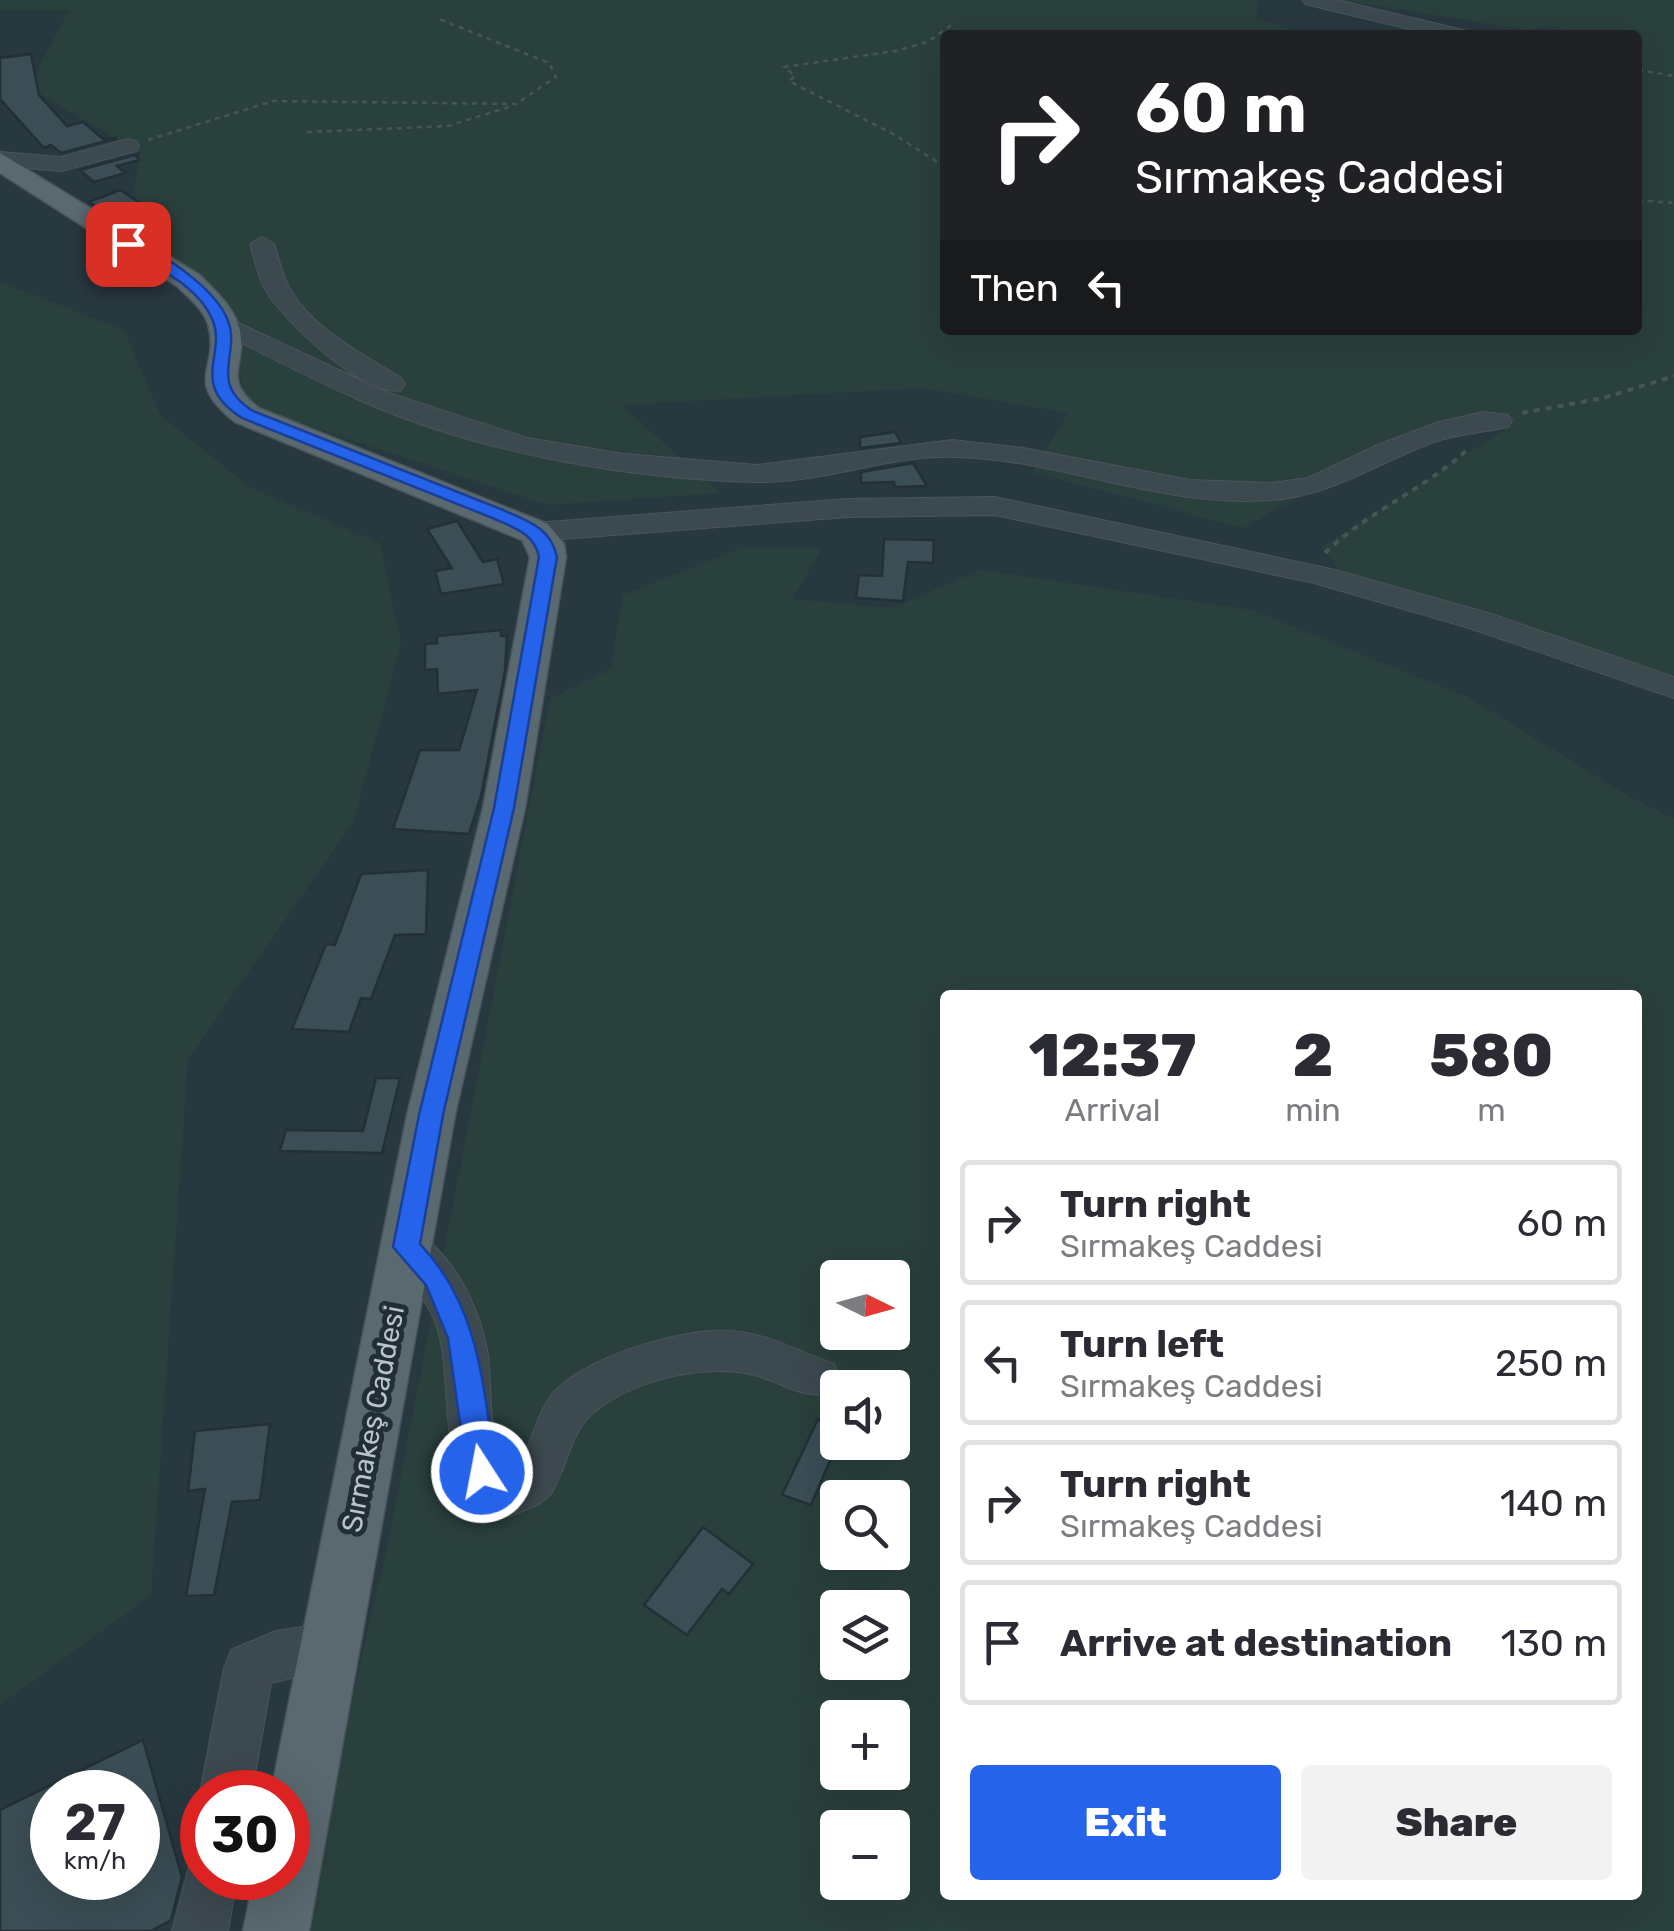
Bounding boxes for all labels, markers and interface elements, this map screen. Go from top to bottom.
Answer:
text: 60 m [1135,67,1307,150]
icon: right [970,70,1100,200]
text: Sırmakeş Caddesi [1135,151,1505,204]
pin [86,202,171,287]
icon: arrive [101,217,156,272]
icon: left [1079,260,1134,315]
text: Then [970,265,1059,311]
text: 12:37 [1029,1020,1196,1091]
text: 2 [1293,1020,1333,1091]
text: 580 [1430,1020,1553,1091]
text: Arrival [1065,1091,1161,1129]
text: min [1285,1091,1341,1129]
text: m [1477,1091,1506,1129]
text: Turn right [1060,1181,1251,1227]
icon: right [975,1195,1030,1250]
text: 60 m [1517,1200,1607,1246]
text: Sırmakeş Caddesi [1060,1227,1323,1265]
north arrow [820,1260,910,1350]
map controls [820,1260,910,1900]
street label: Sırmakeş Caddesi [335,1303,411,1535]
text: Turn left [1060,1321,1224,1367]
icon: left [975,1335,1030,1390]
text: 250 m [1495,1340,1607,1386]
text: Sırmakeş Caddesi [1060,1367,1323,1405]
button: sound [820,1370,910,1460]
position arrow [430,1420,534,1524]
text: Turn right [1060,1461,1251,1507]
icon: right [975,1475,1030,1530]
button: search [820,1480,910,1570]
text: 140 m [1500,1480,1607,1526]
text: Sırmakeş Caddesi [1060,1507,1323,1545]
button: layers [820,1590,910,1680]
icon: arrive [975,1615,1030,1670]
text: Arrive at destination [1060,1620,1452,1666]
text: 130 m [1501,1620,1607,1666]
button: + [820,1700,910,1790]
button: Exit [970,1765,1281,1880]
button: Share [1301,1765,1612,1880]
speed limit sign: 30 [180,1770,310,1900]
text: 27 [64,1793,126,1853]
button: − [820,1810,910,1900]
text: km/h [64,1846,126,1875]

